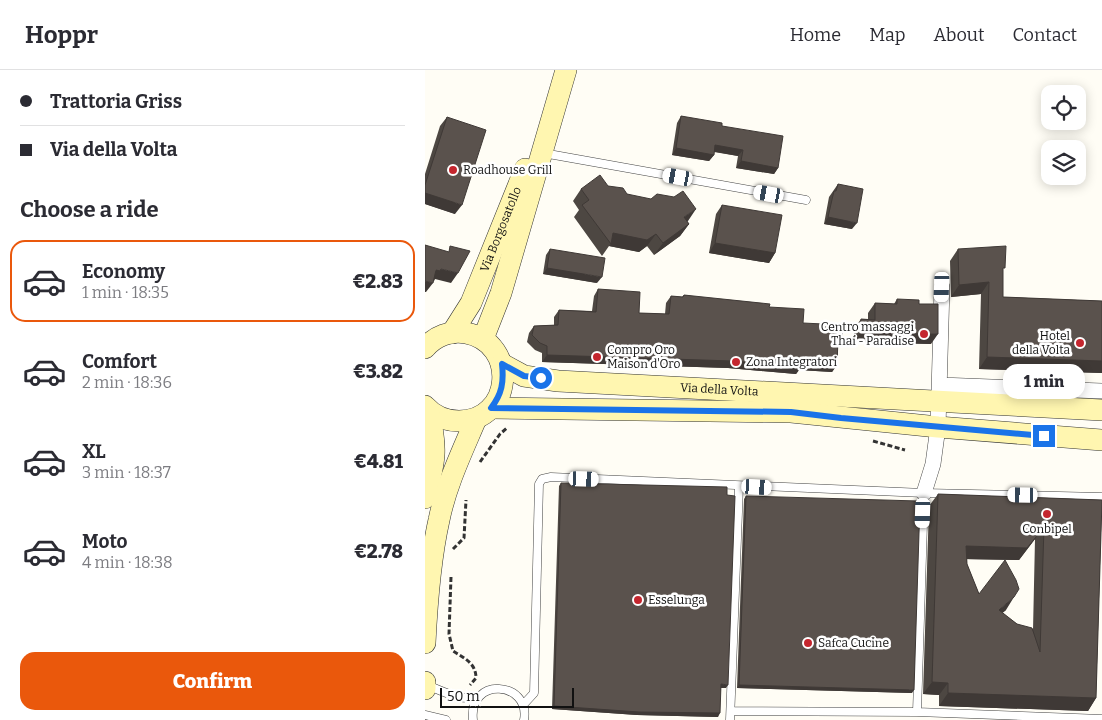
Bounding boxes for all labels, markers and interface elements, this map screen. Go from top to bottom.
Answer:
text: Hoppr [25,21,98,49]
text: Home [790,24,841,46]
text: Map [869,24,905,46]
text: About [933,24,984,46]
text: Contact [1012,24,1077,46]
map controls [1041,85,1086,185]
button: locate [1041,85,1086,130]
text: Trattoria Griss [50,90,182,113]
text: Via della Volta [50,138,177,161]
button: layers [1041,140,1086,185]
place label: Roadhouse Grill [463,163,553,177]
marker: Roadhouse Grill [447,164,459,176]
car [661,167,694,187]
car [752,184,785,204]
street label: Via Borgosatollo [477,185,524,274]
text: Choose a ride [20,196,159,223]
icon: car [22,259,67,304]
text: Economy [82,260,165,283]
text: €2.83 [353,270,403,293]
car [933,272,950,302]
text: 1 min · 18:35 [82,283,169,302]
place label: Centro massaggi Thai - Paradise [821,320,914,348]
marker: Centro massaggi Thai - Paradise [918,328,930,340]
place label: Hotel della Volta [1012,329,1071,357]
marker: Hotel della Volta [1074,337,1086,349]
place label: Compro Oro Maison d'Oro [607,343,680,371]
icon: car [22,349,67,394]
text: Comfort [82,350,157,373]
marker: Compro Oro Maison d'Oro [591,351,603,363]
place label: Zona Integratori [746,355,838,369]
marker: Zona Integratori [730,356,742,368]
text: €3.82 [353,360,403,383]
callout: 1 min [1003,364,1085,398]
route start [530,367,552,389]
text: 1 min [1024,372,1064,391]
text: 2 min · 18:36 [82,373,172,392]
street label: Via della Volta [680,381,759,399]
route end [1033,425,1055,447]
icon: car [22,439,67,484]
text: XL [82,440,106,463]
text: €4.81 [354,450,403,473]
text: 3 min · 18:37 [82,463,171,482]
car [568,471,599,487]
car [741,479,772,495]
car [1007,487,1038,503]
car [914,498,931,528]
marker: Conbipel [1041,508,1053,520]
place label: Conbipel [1022,522,1072,536]
icon: car [22,529,67,574]
text: Moto [82,530,128,553]
text: €2.78 [354,540,403,563]
text: 4 min · 18:38 [82,553,173,572]
place label: Esselunga [648,593,705,607]
marker: Esselunga [632,594,644,606]
place label: Safca Cucine [818,636,889,650]
marker: Safca Cucine [802,637,814,649]
button: Confirm [20,652,405,710]
scale bar [440,685,574,708]
text: 50 m [447,688,480,705]

